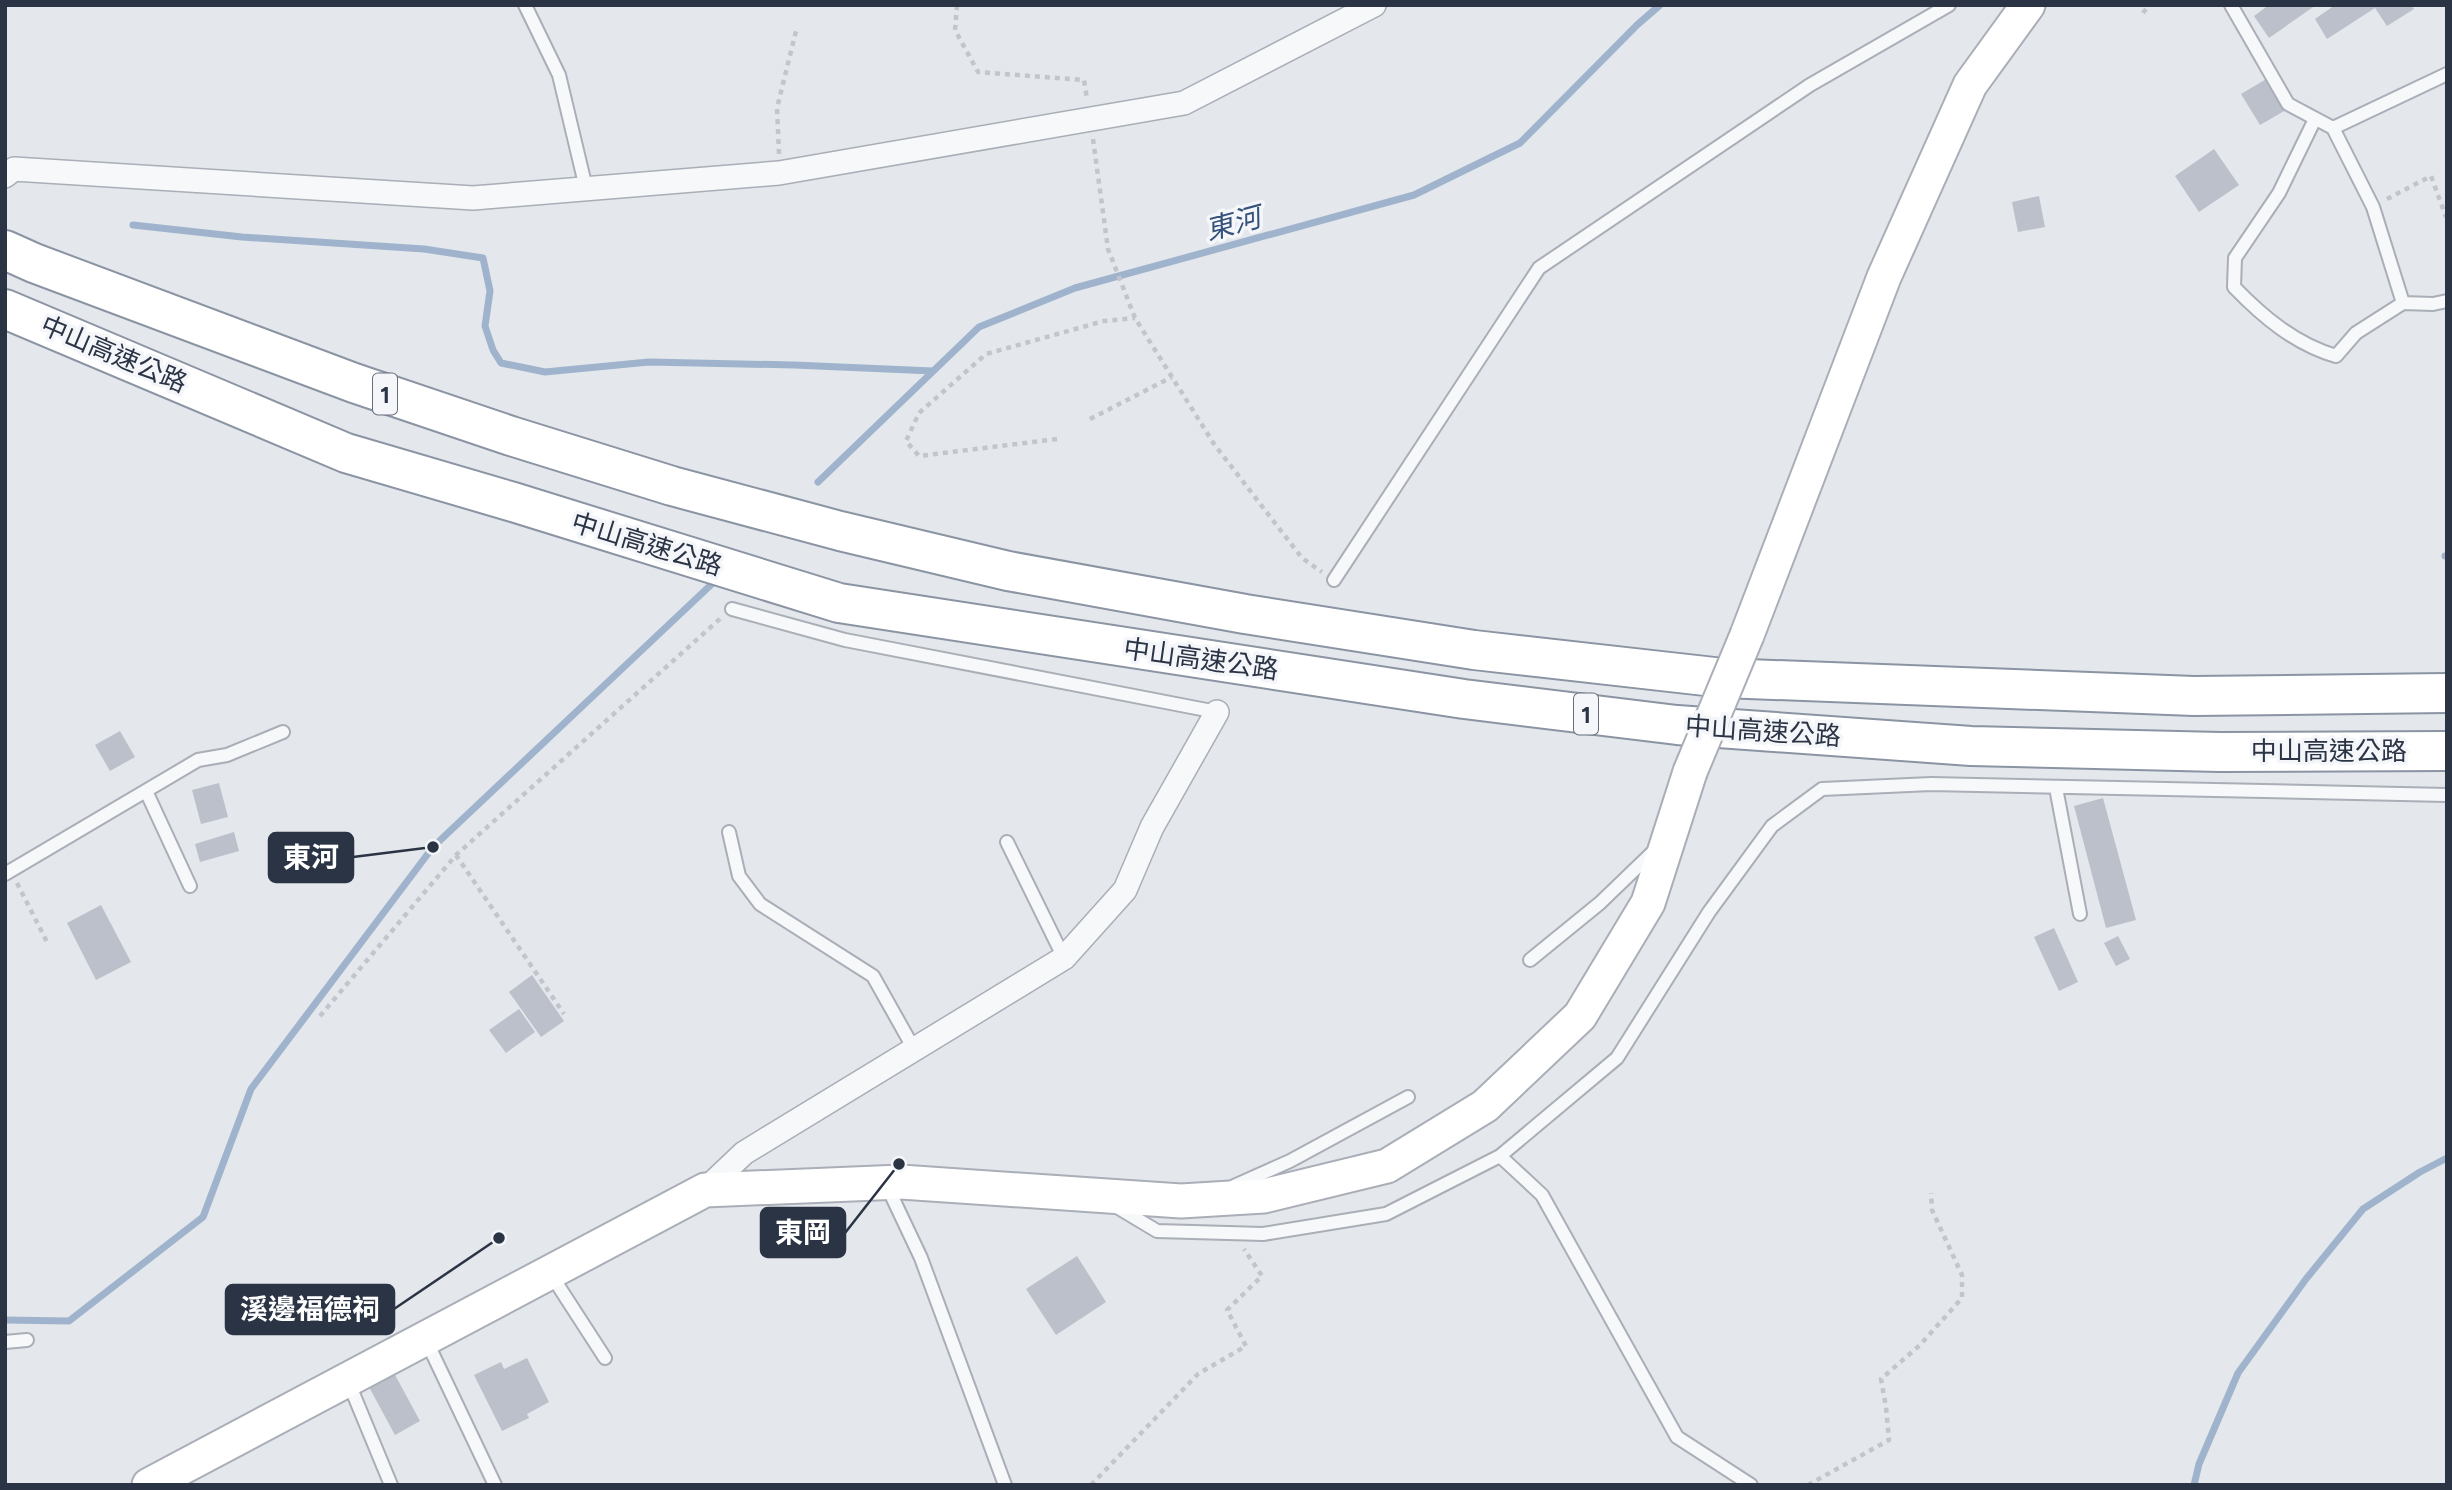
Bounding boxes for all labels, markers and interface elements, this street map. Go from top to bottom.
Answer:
water label: 東河 [1202,198,1269,247]
street label: 中山高速公路 [36,309,192,399]
road number: 1 [373,374,397,414]
street label: 中山高速公路 [568,506,726,582]
street label: 中山高速公路 [1122,632,1280,686]
road number: 1 [1574,694,1598,734]
street label: 中山高速公路 [1684,710,1842,752]
street label: 中山高速公路 [2251,735,2407,767]
callout: 東河 [269,833,353,882]
text: 東河 [283,840,339,874]
callout: 東岡 [761,1208,845,1257]
text: 東岡 [775,1215,831,1249]
callout: 溪邊福德祠 [226,1285,394,1334]
text: 溪邊福德祠 [240,1292,380,1326]

